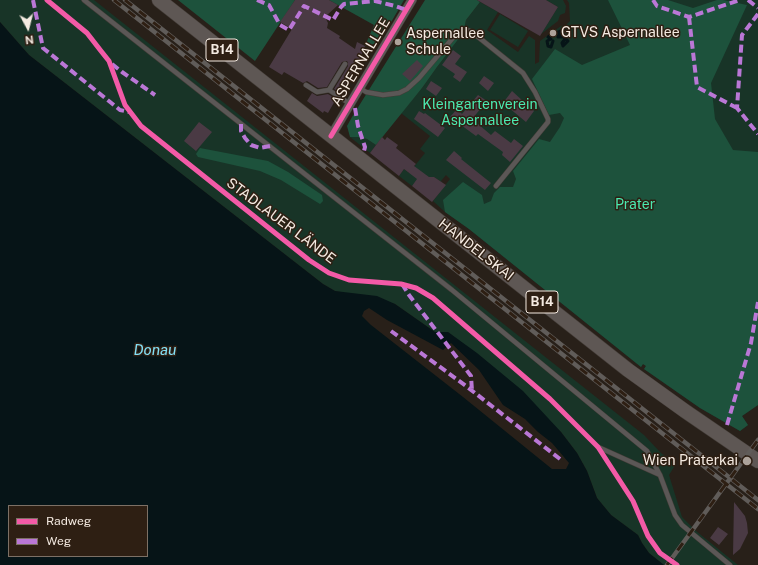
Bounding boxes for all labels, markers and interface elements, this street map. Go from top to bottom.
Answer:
north arrow [8,8,48,48]
street label: ASPERNALLEE [328,15,394,109]
place label: GTVS Aspernallee [561,25,680,41]
place label: Aspernallee Schule [406,26,484,58]
marker: GTVS Aspernallee [548,28,558,38]
text: N [24,33,34,46]
marker: Aspernallee Schule [393,37,403,47]
road number: B14 [206,39,238,61]
park label: Kleingartenverein Aspernallee [422,97,538,130]
street label: STADLAUER LÄNDE [223,174,339,268]
park label: Prater [615,197,655,213]
street label: HANDELSKAI [435,215,517,285]
road number: B14 [526,291,558,313]
water label: Donau [134,341,176,359]
place label: Wien Praterkai [643,453,738,469]
marker: Wien Praterkai [741,455,753,467]
legend [8,505,148,557]
text: Radweg [46,514,91,528]
text: Weg [46,534,71,548]

